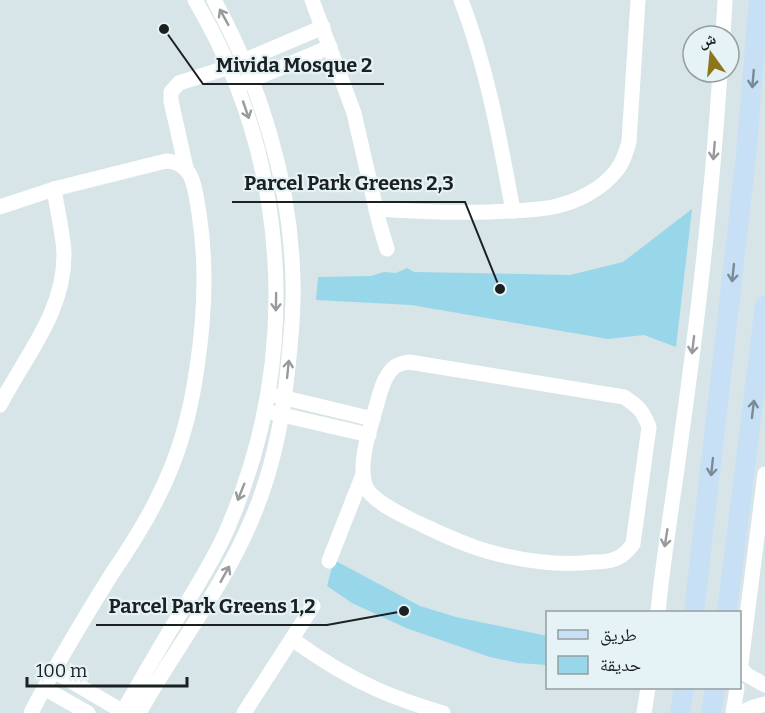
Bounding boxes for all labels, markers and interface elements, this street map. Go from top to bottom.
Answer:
one-way arrow [218,9,229,27]
north arrow [681,24,741,84]
text: ش [697,29,718,51]
callout: Mivida Mosque 2 [203,46,384,84]
text: Mivida Mosque 2 [216,53,372,77]
one-way arrow [747,69,758,89]
one-way arrow [241,100,252,119]
one-way arrow [708,141,719,161]
callout: Parcel Park Greens 2,3 [232,164,465,202]
text: Parcel Park Greens 2,3 [244,171,454,195]
one-way arrow [727,263,738,283]
one-way arrow [270,291,282,311]
one-way arrow [687,335,698,354]
one-way arrow [283,360,294,379]
one-way arrow [747,399,758,419]
one-way arrow [706,457,717,476]
one-way arrow [235,483,246,501]
one-way arrow [661,528,672,548]
one-way arrow [220,565,231,583]
callout: Parcel Park Greens 1,2 [96,587,327,625]
text: Parcel Park Greens 1,2 [108,594,316,618]
legend [546,611,741,689]
text: طريق [600,624,637,646]
scale bar [27,650,188,688]
text: حديقة [600,654,641,676]
text: 100 m [36,660,87,682]

